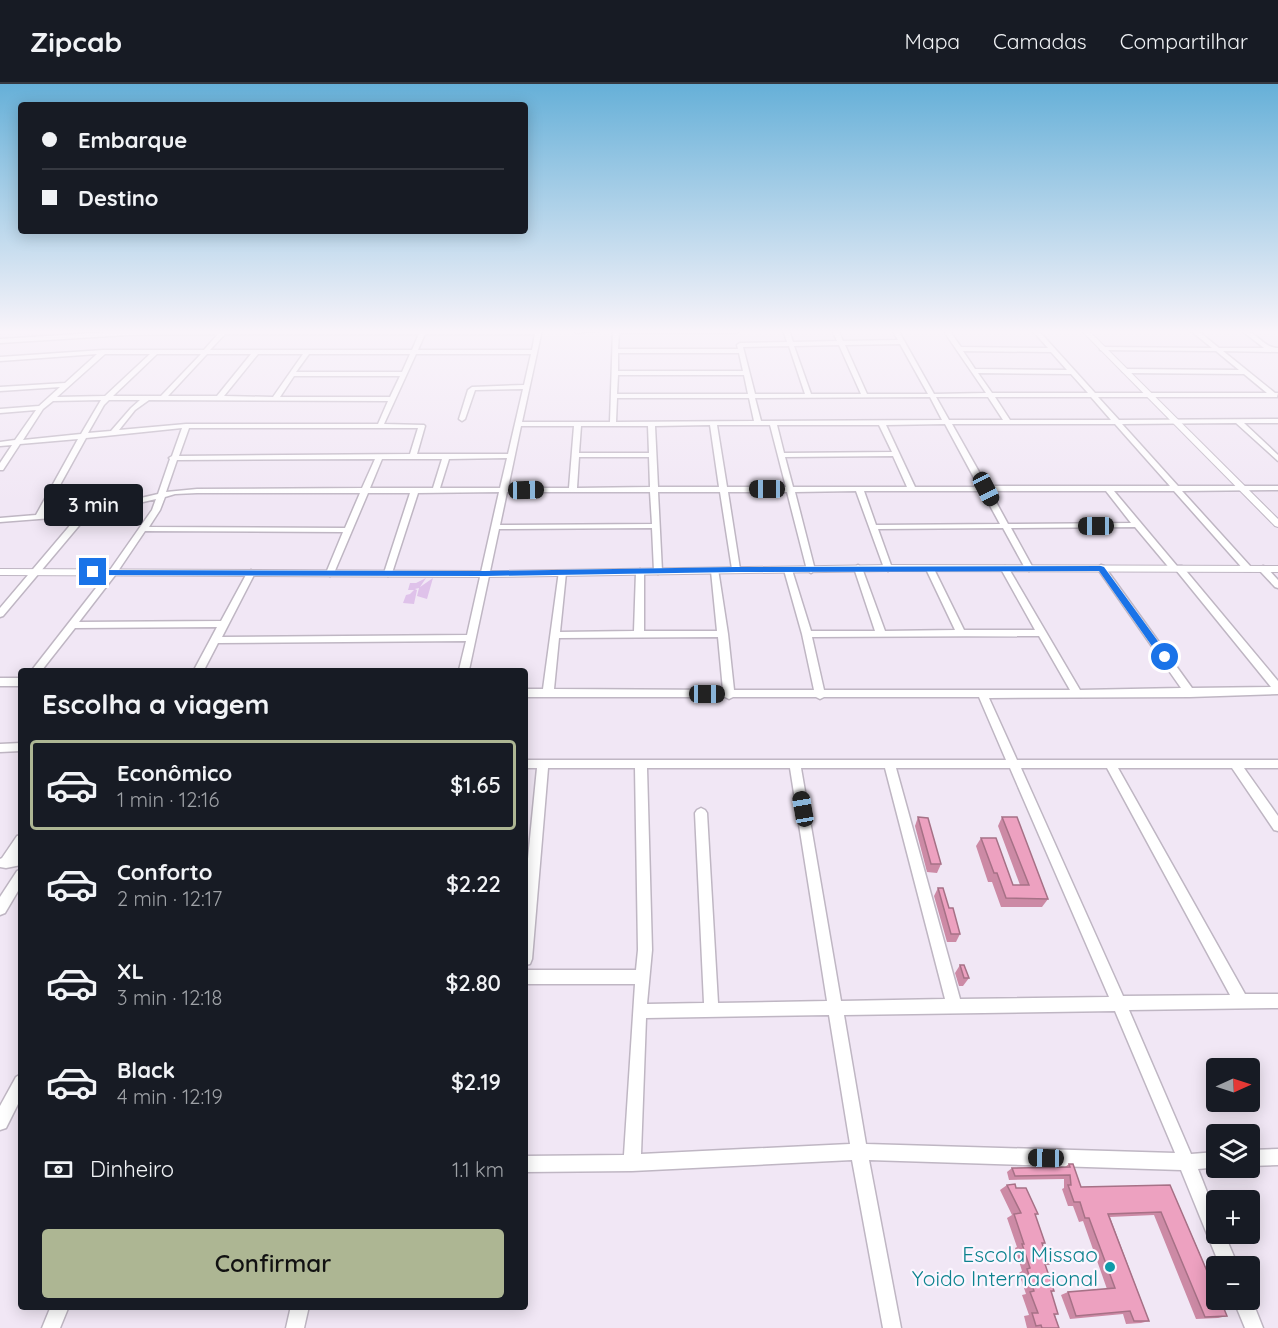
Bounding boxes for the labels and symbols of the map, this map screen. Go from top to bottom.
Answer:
car [970,469,1002,509]
car [749,480,785,498]
car [508,481,544,499]
callout: 3 min [44,485,142,527]
car [1078,517,1114,535]
route end [79,558,106,585]
route start [1151,643,1178,670]
car [689,685,725,703]
car [791,790,815,828]
north arrow [1206,1058,1260,1112]
car [1028,1149,1064,1167]
place label: Escola Missao Yoido Internacional [912,1241,1098,1291]
marker: Escola Missao Yoido Internacional [1103,1260,1117,1274]

